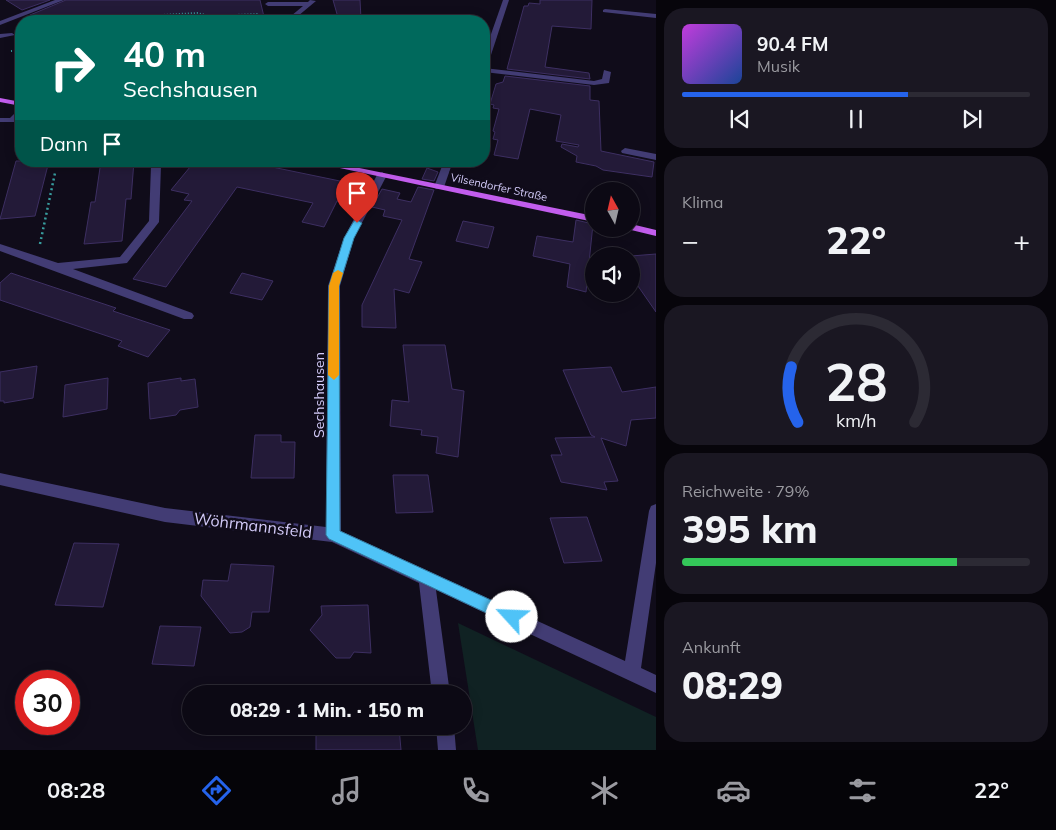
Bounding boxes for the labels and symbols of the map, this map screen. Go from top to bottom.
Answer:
street label: Vilsendorfer Straße [449,170,549,204]
pin [336,172,378,223]
north arrow [585,182,640,238]
street label: Sechshausen [310,352,328,438]
street label: Wöhrmannsfeld [193,508,313,542]
position arrow [485,590,537,642]
speed limit sign: 30 [15,670,80,735]

